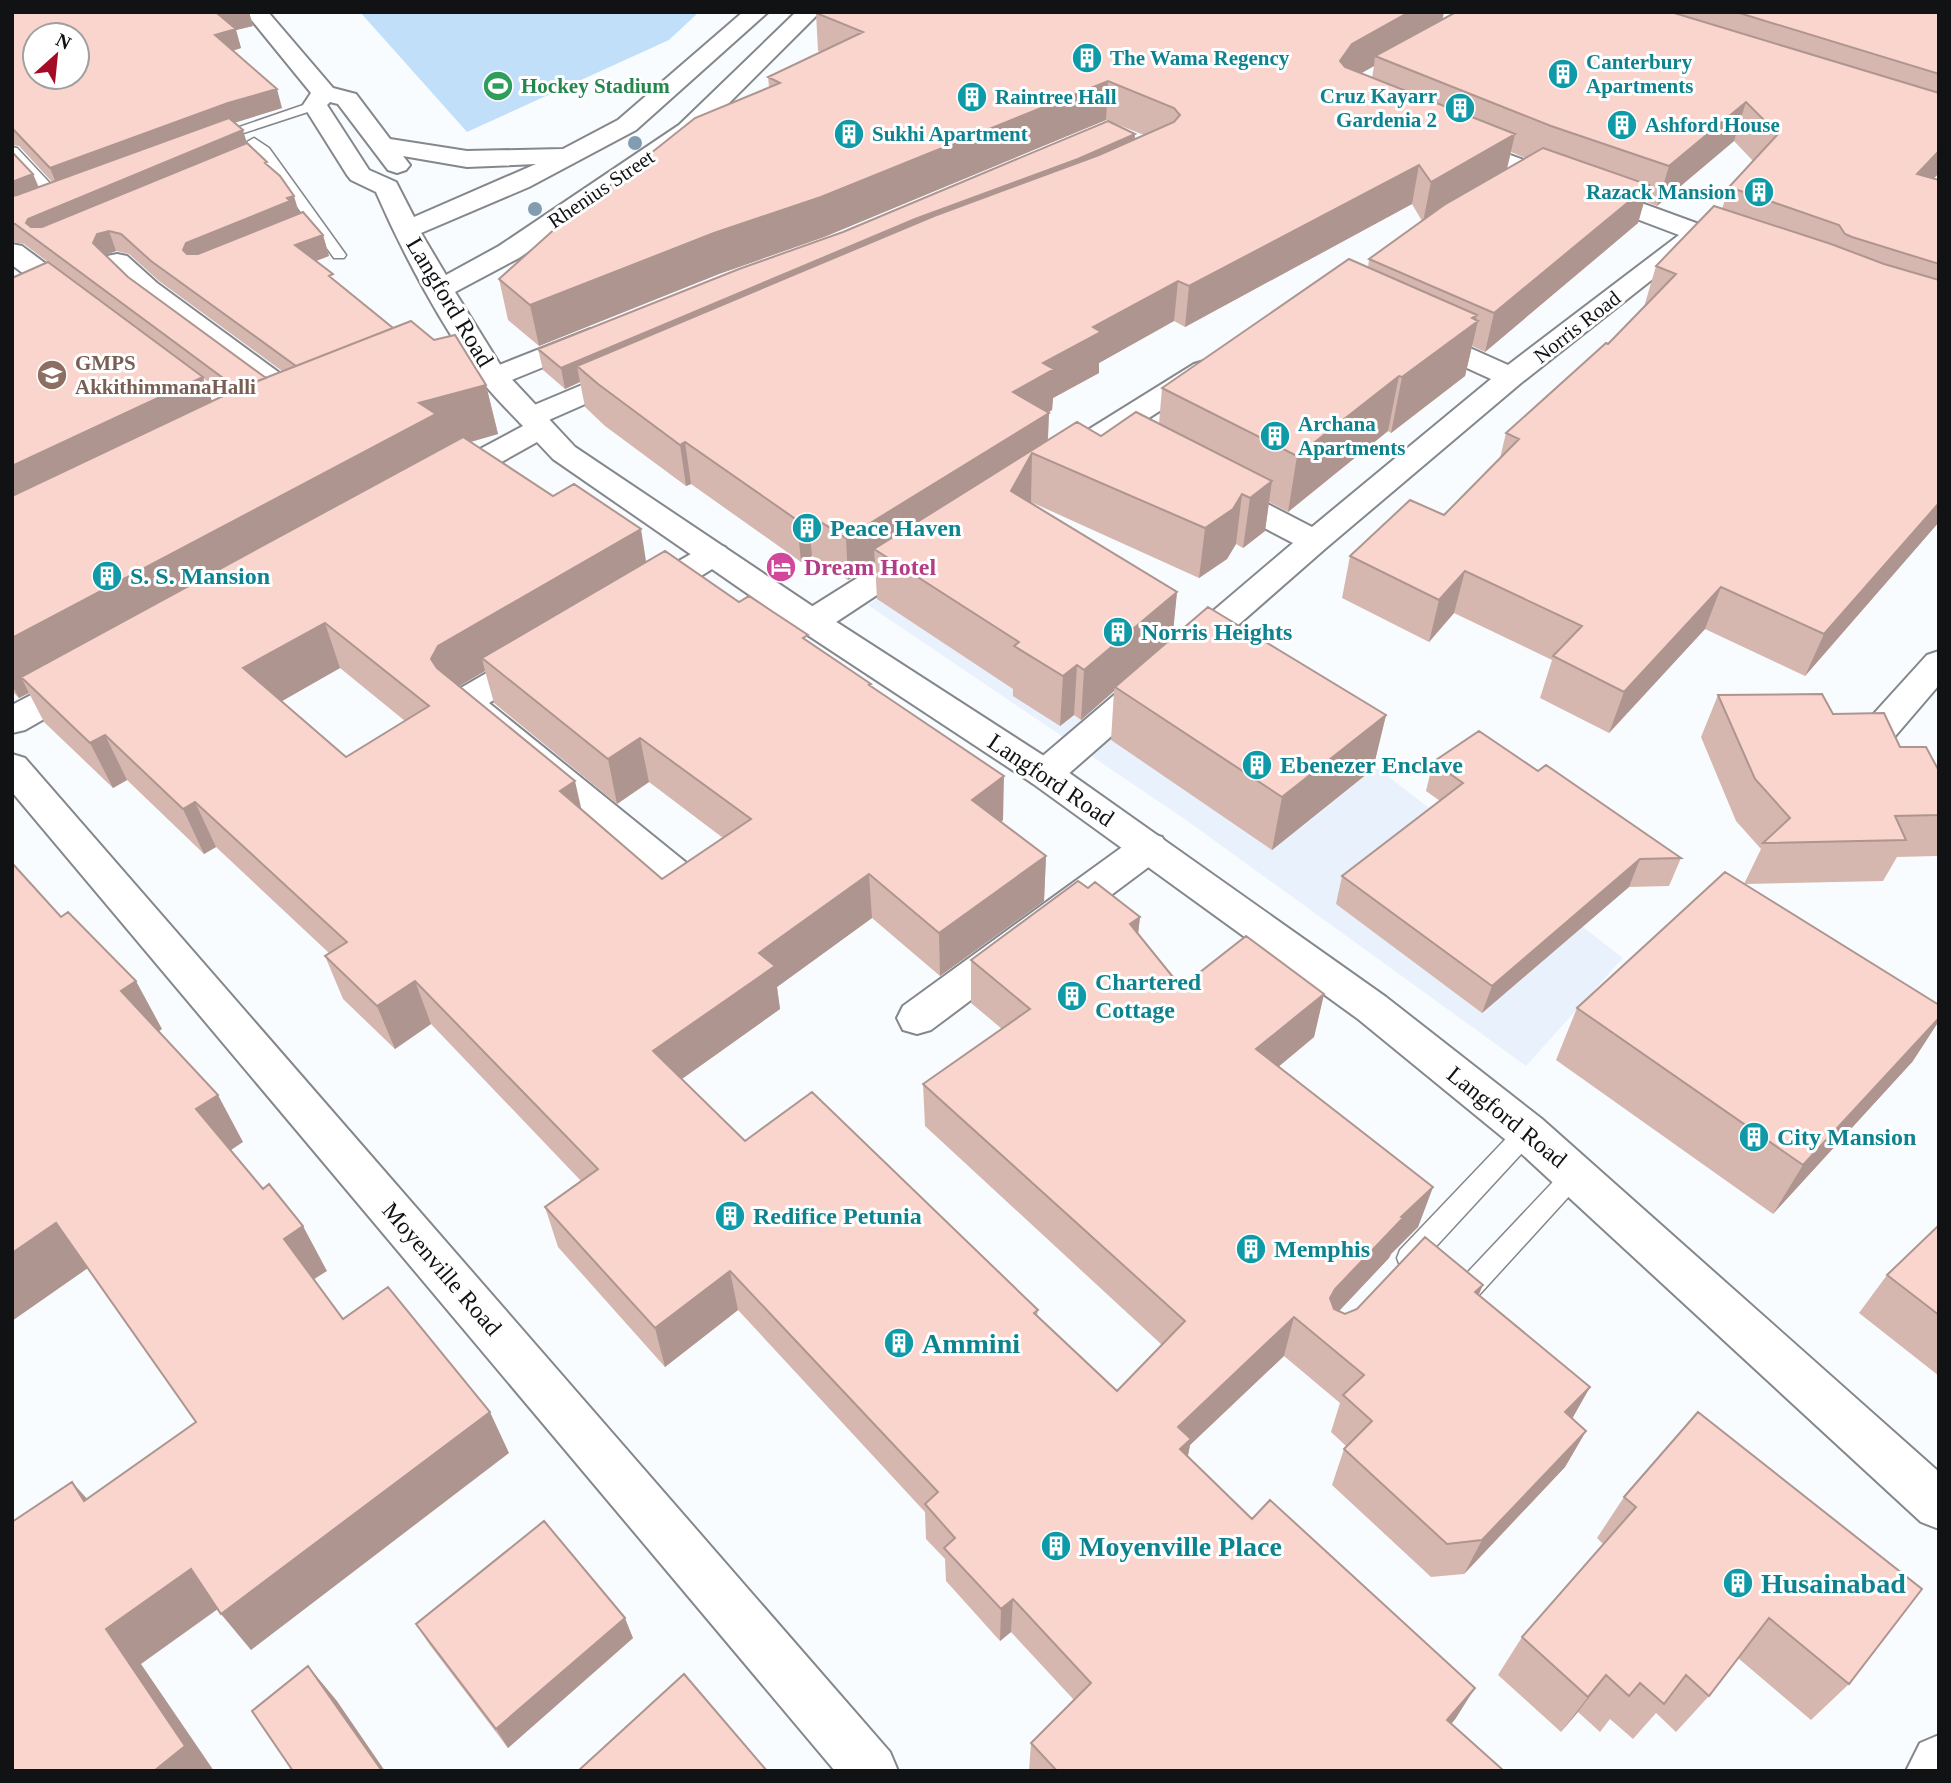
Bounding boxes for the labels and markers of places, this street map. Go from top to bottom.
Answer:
building icon: The Wama Regency [1070,41,1104,75]
place label: The Wama Regency [1110,46,1290,70]
place label: Canterbury Apartments [1586,50,1693,98]
building icon: Canterbury Apartments [1546,57,1580,91]
sports icon: Hockey Stadium [481,69,515,103]
place label: Hockey Stadium [521,74,670,98]
building icon: Raintree Hall [955,80,989,114]
place label: Cruz Kayarr Gardenia 2 [1320,84,1437,132]
place label: Raintree Hall [995,85,1117,109]
building icon: Cruz Kayarr Gardenia 2 [1443,91,1477,125]
building icon: Ashford House [1605,108,1639,142]
place label: Ashford House [1645,113,1780,137]
building icon: Sukhi Apartment [832,117,866,151]
place label: Sukhi Apartment [872,122,1028,146]
building icon: Razack Mansion [1742,175,1776,209]
place label: Razack Mansion [1586,180,1736,204]
place label: GMPS AkkithimmanaHalli [75,351,256,399]
school or university icon: GMPS AkkithimmanaHalli [35,358,69,392]
place label: Archana Apartments [1298,412,1405,460]
building icon: Archana Apartments [1258,419,1292,453]
building icon: Peace Haven [790,511,824,545]
place label: Peace Haven [830,515,961,541]
hotel icon: Dream Hotel [764,550,798,584]
place label: Dream Hotel [804,554,937,580]
building icon: S. S. Mansion [90,559,124,593]
place label: S. S. Mansion [130,563,270,589]
building icon: Norris Heights [1101,615,1135,649]
place label: Norris Heights [1141,619,1292,645]
building icon: Ebenezer Enclave [1240,748,1274,782]
place label: Ebenezer Enclave [1280,752,1463,778]
place label: Chartered Cottage [1095,969,1202,1023]
building icon: Chartered Cottage [1055,979,1089,1013]
building icon: City Mansion [1737,1120,1771,1154]
place label: City Mansion [1777,1124,1916,1150]
building icon: Redifice Petunia [713,1199,747,1233]
place label: Redifice Petunia [753,1203,922,1229]
building icon: Memphis [1234,1232,1268,1266]
place label: Memphis [1274,1236,1370,1262]
building icon: Ammini [882,1326,916,1360]
place label: Ammini [922,1328,1020,1359]
building icon: Moyenville Place [1039,1529,1073,1563]
place label: Moyenville Place [1079,1531,1282,1562]
building icon: Husainabad [1721,1566,1755,1600]
place label: Husainabad [1761,1568,1906,1599]

